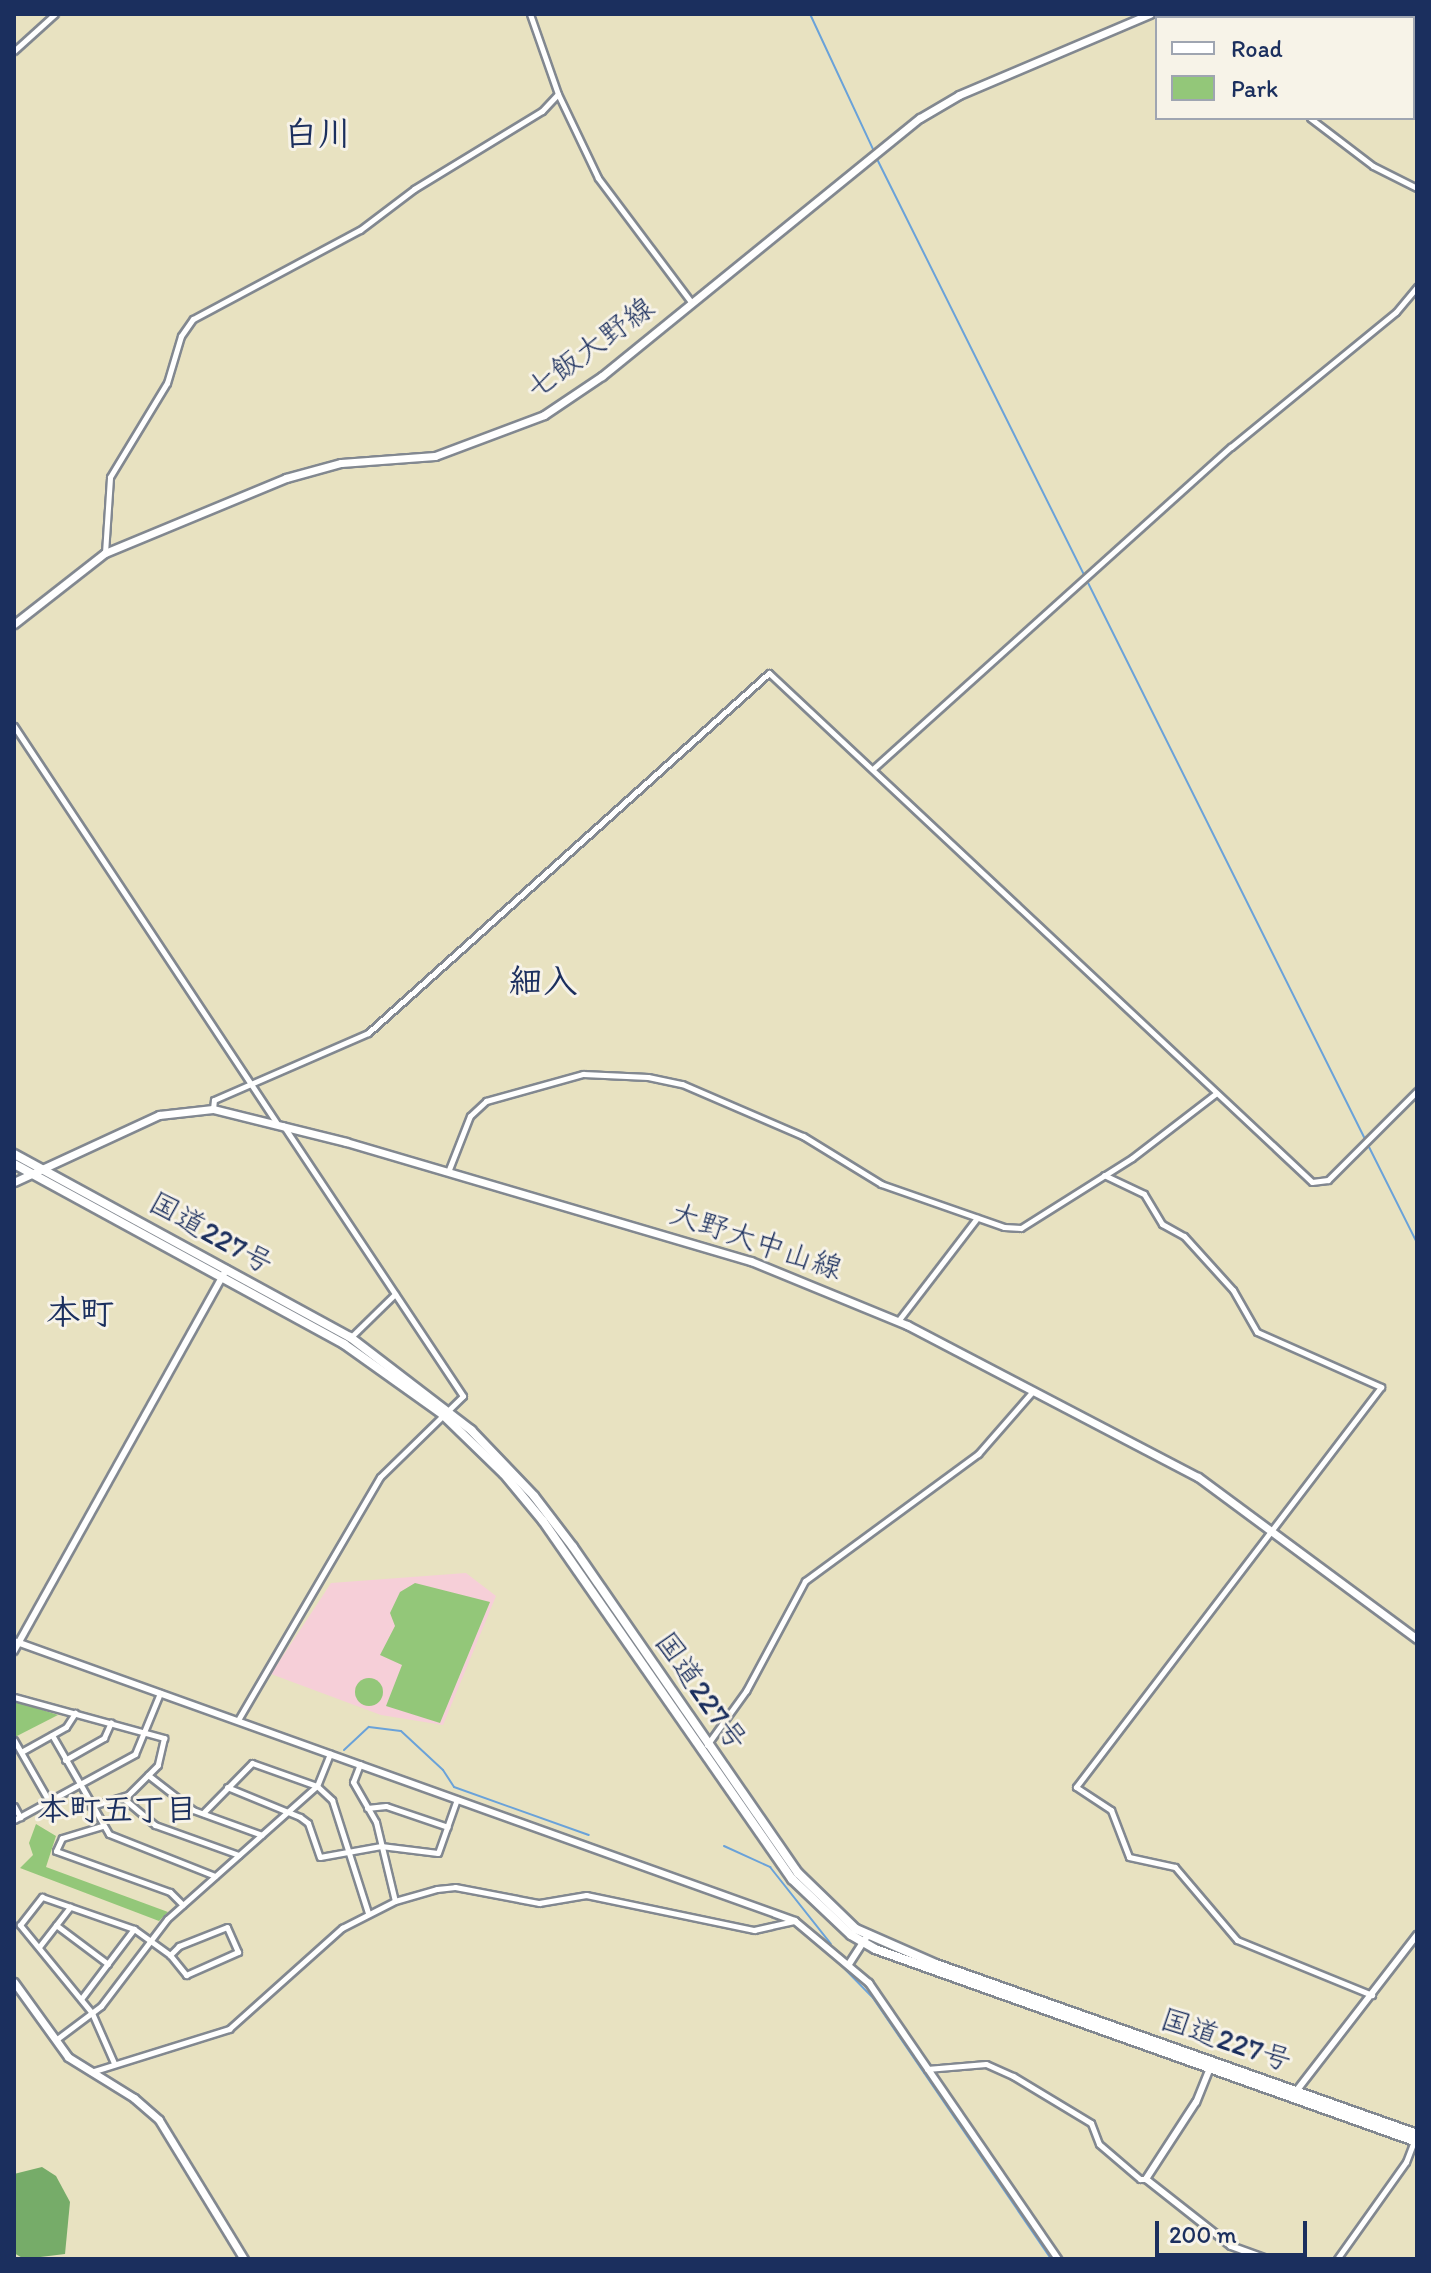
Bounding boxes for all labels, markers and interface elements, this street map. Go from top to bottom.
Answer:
legend [1155,16,1415,120]
text: Road [1231,34,1283,63]
text: Park [1231,74,1278,103]
district label: 白川 [284,114,352,154]
street label: 七飯大野線 [519,289,661,407]
district label: 細入 [509,961,577,1001]
street label: 国道227号 [143,1184,279,1282]
street label: 大野大中山線 [665,1195,847,1287]
district label: 本町 [46,1293,114,1333]
street label: 国道227号 [647,1625,755,1757]
district label: 本町五丁目 [37,1790,197,1828]
street label: 国道227号 [1156,2001,1296,2079]
scale bar [1159,2205,1311,2255]
text: 200 m [1169,2220,1237,2249]

